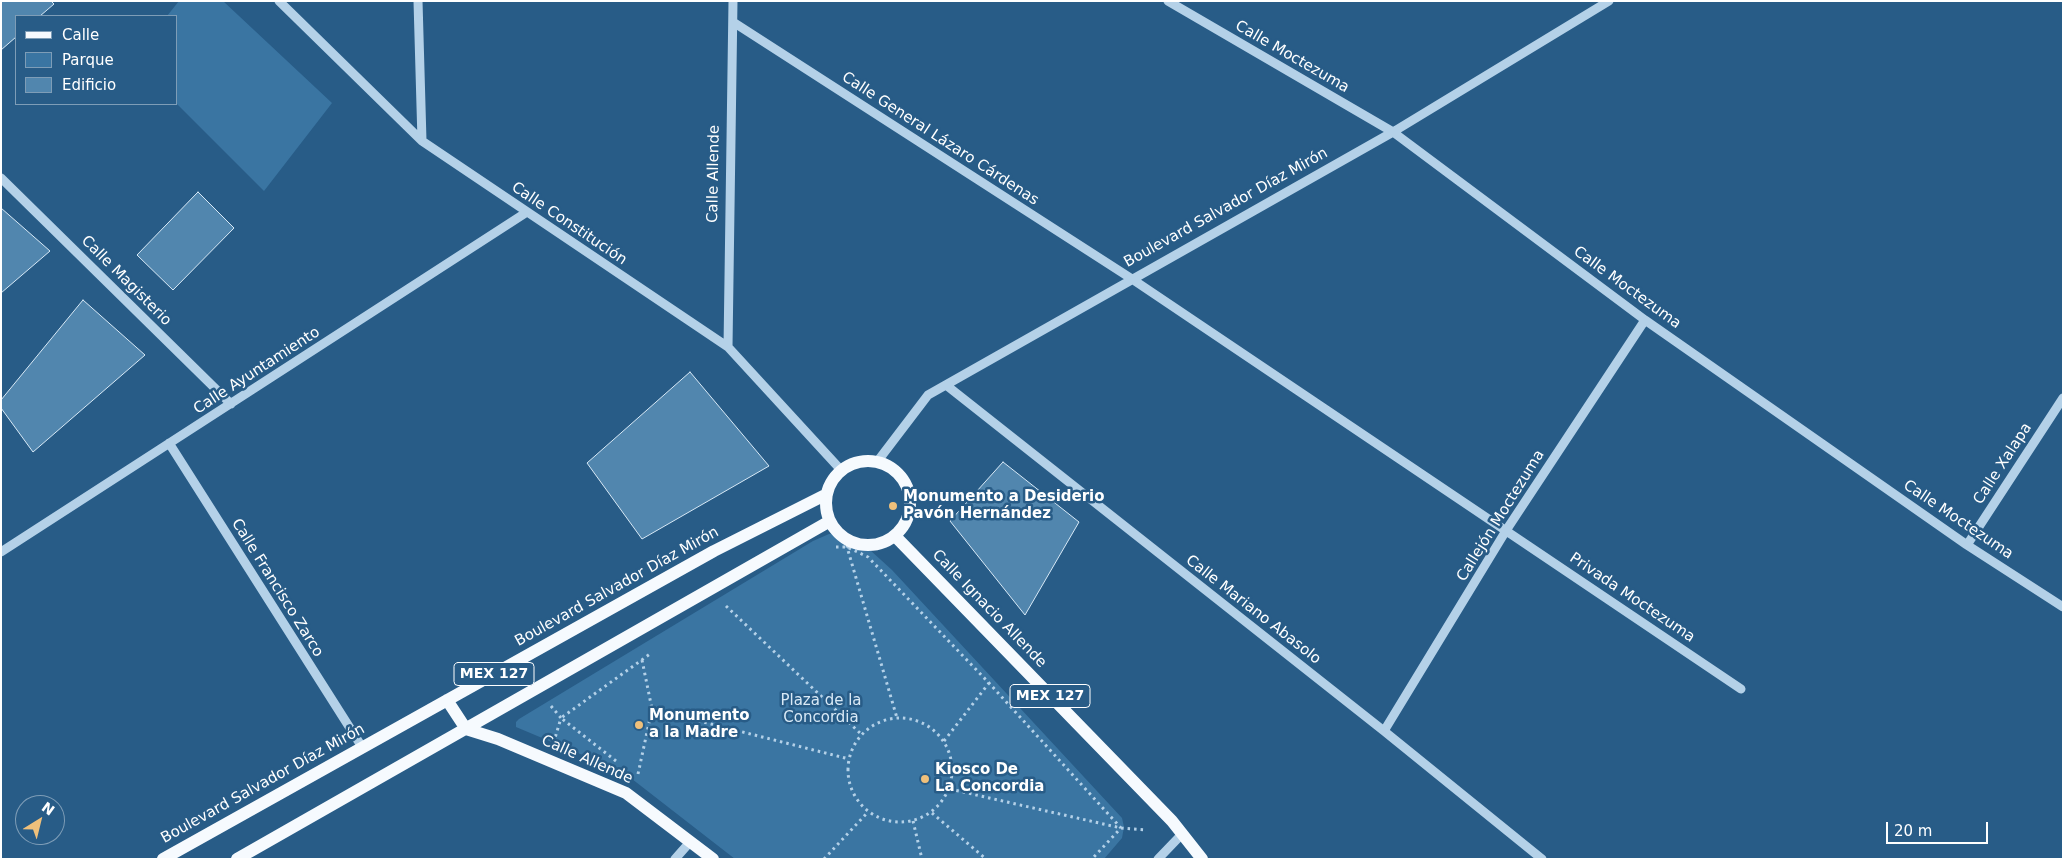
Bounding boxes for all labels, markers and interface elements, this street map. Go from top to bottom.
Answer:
legend [15,15,178,105]
street label: Calle Moctezuma [1232,17,1352,97]
text: Calle [62,26,99,44]
text: Parque [62,51,114,69]
street label: Calle General Lázaro Cárdenas [838,69,1042,209]
text: Edificio [62,76,116,94]
street label: Calle Allende [704,125,724,223]
street label: Boulevard Salvador Díaz Mirón [1121,144,1331,272]
street label: Calle Constitución [508,179,630,269]
street label: Calle Magisterio [77,232,175,330]
street label: Calle Moctezuma [1570,243,1684,333]
street label: Calle Ayuntamiento [191,323,323,419]
street label: Calle Xalapa [1970,420,2036,508]
street label: Callejón Moctezuma [1453,447,1549,585]
street label: Calle Moctezuma [1900,477,2016,563]
place label: Monumento a Desiderio Pavón Hernández [903,488,1105,523]
marker: Monumento a Desiderio Pavón Hernández [887,500,899,512]
street label: Calle Francisco Zarco [227,516,327,660]
street label: Boulevard Salvador Díaz Mirón [512,523,722,651]
street label: Calle Ignacio Allende [928,546,1050,672]
street label: Privada Moctezuma [1566,549,1698,647]
street label: Calle Mariano Abasolo [1182,552,1324,668]
road number: MEX 127 [454,662,534,686]
road number: MEX 127 [1010,684,1090,708]
park label: Plaza de la Concordia [780,692,862,727]
place label: Monumento a la Madre [649,707,750,742]
marker: Monumento a la Madre [633,719,645,731]
street label: Boulevard Salvador Díaz Mirón [158,720,368,848]
street label: Calle Allende [539,732,635,788]
place label: Kiosco De La Concordia [935,761,1044,796]
marker: Kiosco De La Concordia [919,773,931,785]
north arrow [15,795,65,845]
text: N [39,799,58,819]
scale bar [1889,812,1992,844]
text: 20 m [1894,822,1932,840]

